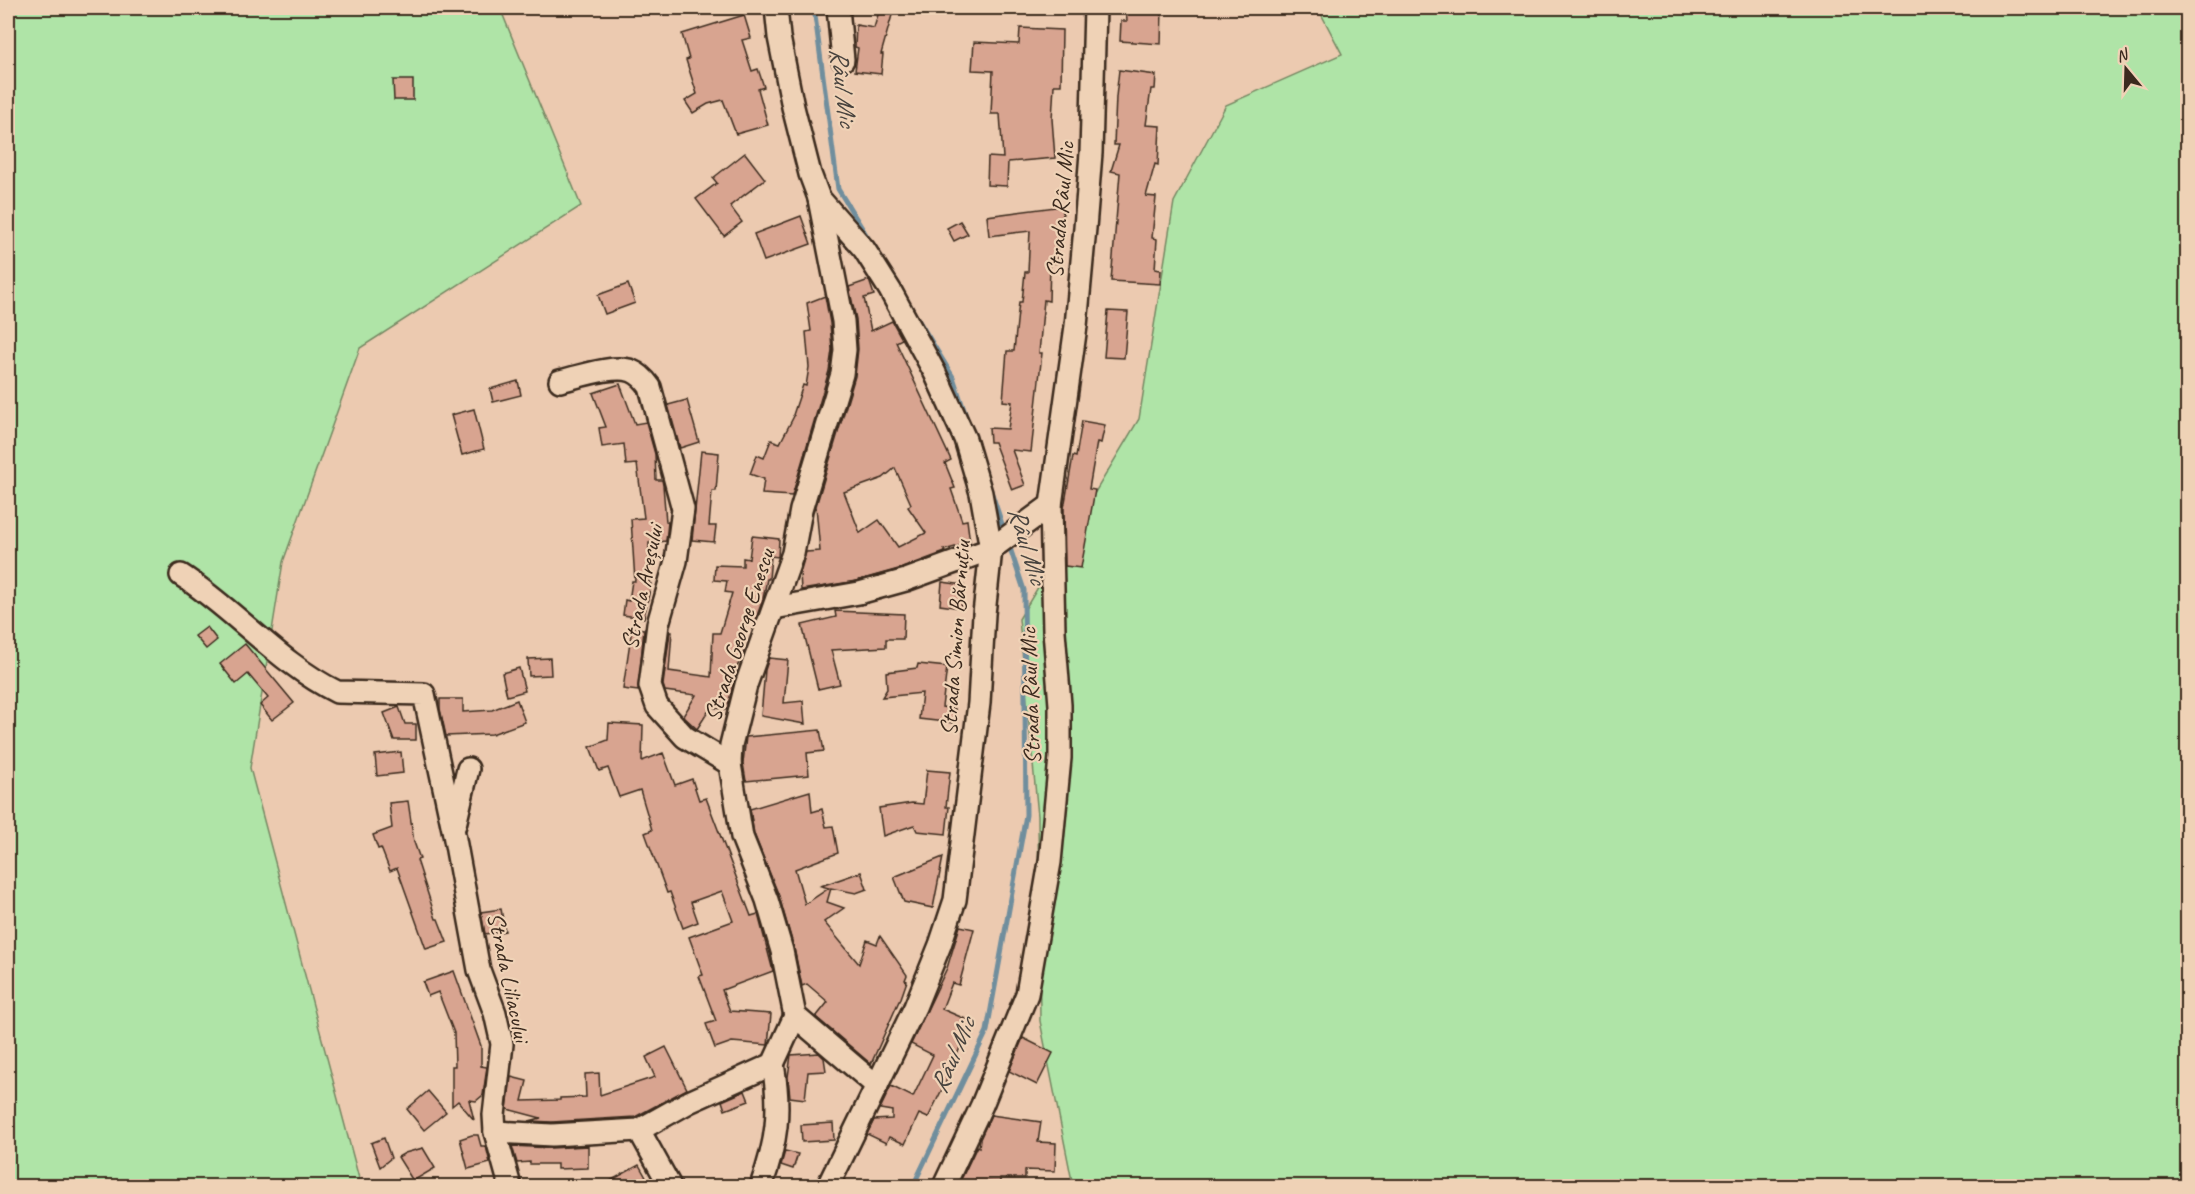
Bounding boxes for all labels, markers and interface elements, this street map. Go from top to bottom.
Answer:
north arrow [2096,39,2156,99]
text: N [2114,44,2132,67]
water label: Râul Mic [822,46,865,131]
street label: Strada Râul Mic [1039,139,1081,279]
water label: Râul Mic [1000,503,1056,590]
street label: Strada Areșului [614,518,671,652]
street label: Strada Simion Bărnuțiu [933,537,977,737]
street label: Strada George Enescu [697,543,782,725]
street label: Strada Râul Mic [1013,626,1047,765]
street label: Strada Liliacului [481,909,538,1047]
water label: Râul Mic [922,1010,984,1098]

